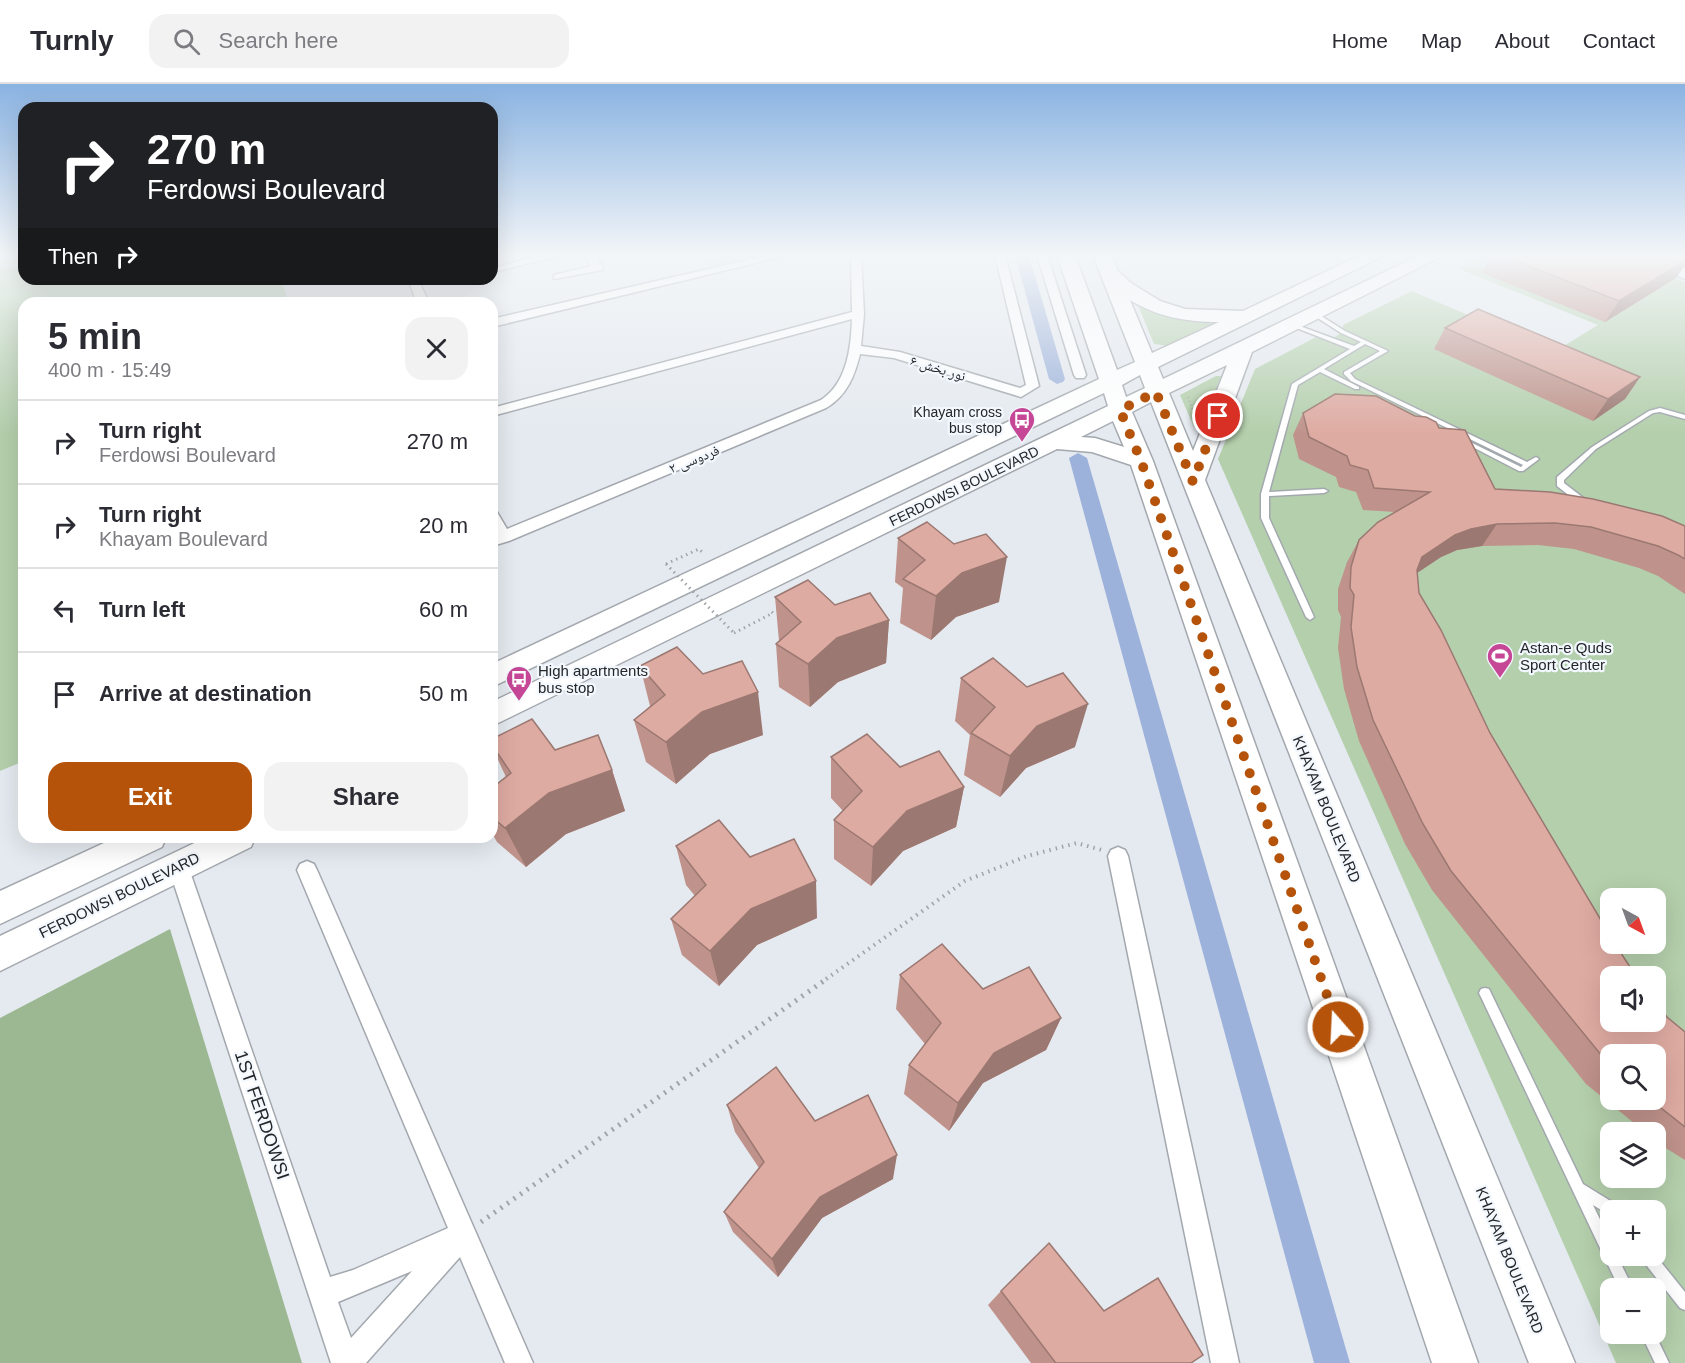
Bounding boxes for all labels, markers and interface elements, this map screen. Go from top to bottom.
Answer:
search box [149,14,569,68]
text: Turnly [30,25,113,56]
icon: search [170,25,203,58]
text: Search here [218,28,338,53]
text: Home [1332,29,1388,52]
text: Map [1421,29,1462,52]
text: About [1495,29,1550,52]
text: Contact [1583,29,1655,52]
icon: right [48,126,126,204]
text: 270 m [147,126,266,173]
text: Ferdowsi Boulevard [147,175,386,205]
icon: right [110,240,143,273]
text: Then [48,244,98,269]
text: 5 min [48,316,142,357]
button: close [405,317,468,380]
street label: نور بخش ۶ [908,352,968,385]
text: 400 m · 15:49 [48,359,171,381]
pin [1192,390,1243,441]
icon: arrive [1201,399,1234,432]
place label: Khayam cross bus stop [913,404,1002,436]
bus stop icon: Khayam cross bus stop [1007,405,1037,443]
text: Turn right [99,418,201,443]
icon: right [48,426,81,459]
text: 270 m [407,429,468,454]
street label: فردوسی ۲ [666,442,722,477]
street label: FERDOWSI BOULEVARD [886,443,1042,529]
text: Ferdowsi Boulevard [99,444,276,466]
text: Turn right [99,502,201,527]
icon: right [48,510,81,543]
text: 20 m [419,513,468,538]
text: Khayam Boulevard [99,528,268,550]
icon: left [48,594,81,627]
text: Turn left [99,597,185,622]
text: 60 m [419,597,468,622]
place label: Astan-e Quds Sport Center [1520,639,1612,673]
sports icon: Astan-e Quds Sport Center [1485,641,1515,679]
place label: High apartments bus stop [538,662,648,696]
bus stop icon: High apartments bus stop [504,664,534,702]
icon: arrive [48,678,81,711]
text: Arrive at destination [99,681,312,706]
text: 50 m [419,681,468,706]
street label: KHAYAM BOULEVARD [1290,733,1364,885]
button: Exit [48,762,252,831]
button: Share [264,762,468,831]
street label: FERDOWSI BOULEVARD [36,849,202,941]
north arrow [1600,888,1666,954]
map controls [1600,888,1666,1344]
button: sound [1600,966,1666,1032]
position arrow [1306,995,1370,1059]
button: search [1600,1044,1666,1110]
street label: 1ST FERDOWSI [231,1048,293,1182]
button: layers [1600,1122,1666,1188]
street label: KHAYAM BOULEVARD [1473,1184,1547,1336]
button: + [1600,1200,1666,1266]
button: − [1600,1278,1666,1344]

